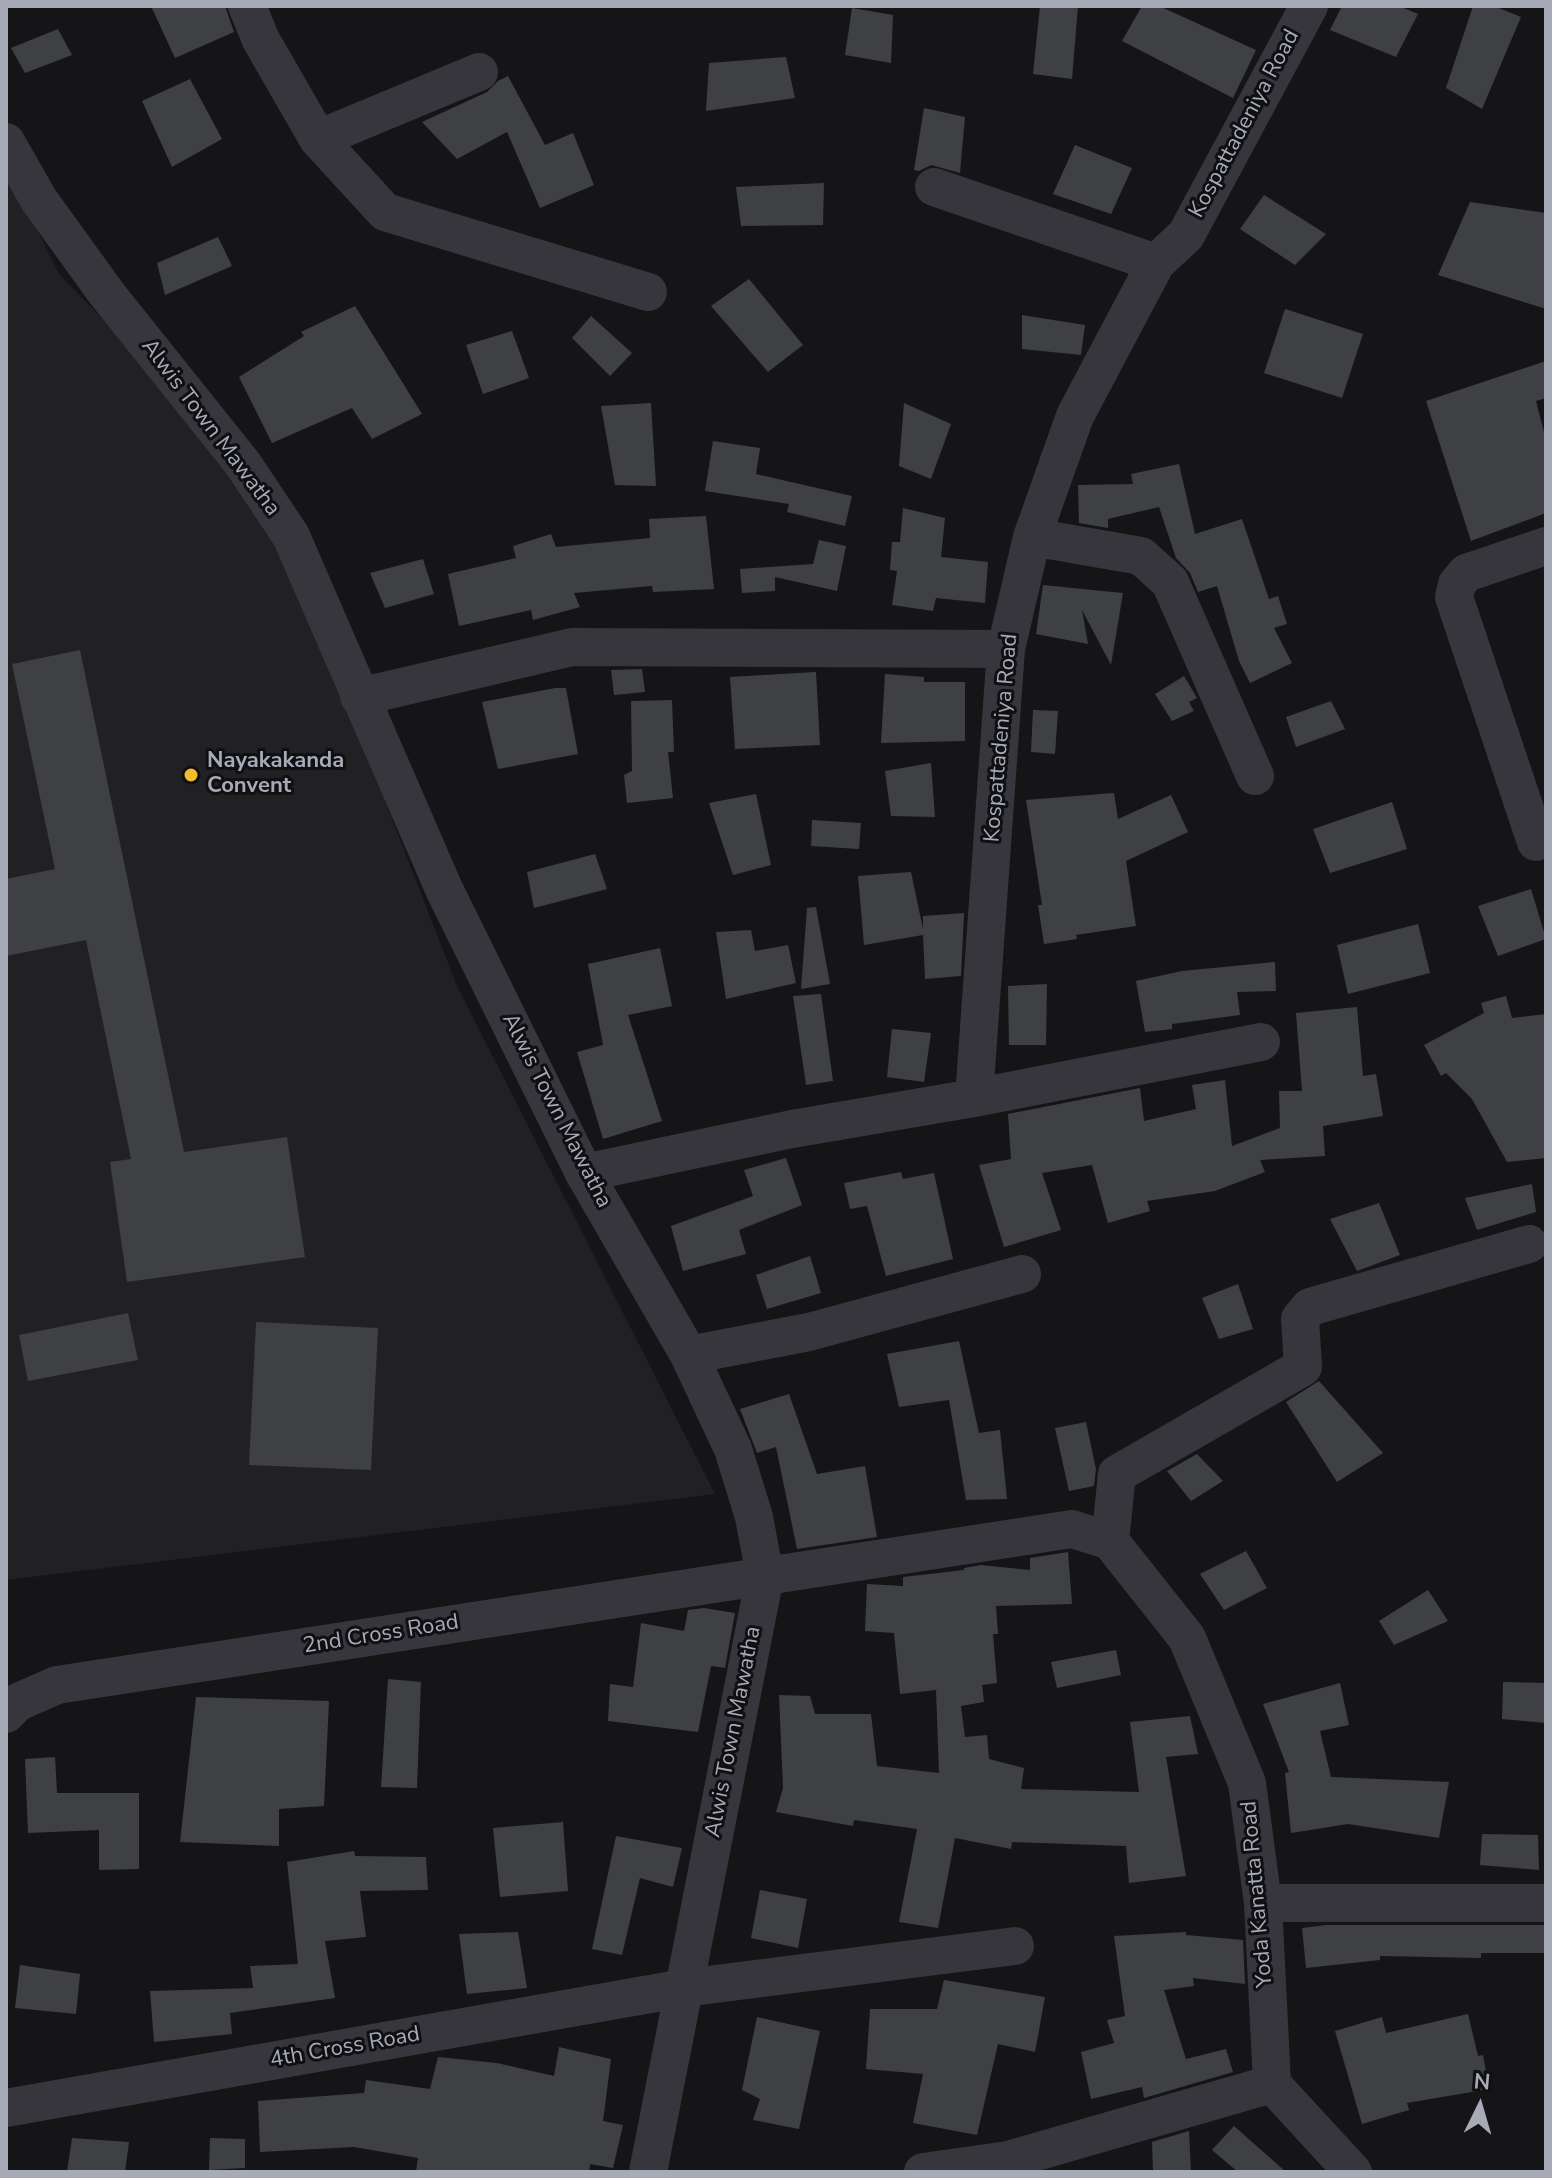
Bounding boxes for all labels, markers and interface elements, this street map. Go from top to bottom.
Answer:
street label: Kospattadeniya Road [1184,25,1306,223]
street label: Alwis Town Mawatha [135,334,285,522]
street label: Kospattadeniya Road [980,633,1024,843]
place label: Nayakakanda Convent [207,749,344,800]
marker: Nayakakanda Convent [182,766,200,784]
street label: Alwis Town Mawatha [496,1009,616,1213]
street label: 2nd Cross Road [301,1610,461,1660]
street label: Alwis Town Mawatha [701,1624,767,1840]
street label: Yoda Kanatta Road [1237,1800,1279,1988]
street label: 4th Cross Road [268,2022,422,2074]
north arrow [1440,2066,1520,2146]
text: N [1473,2066,1492,2098]

